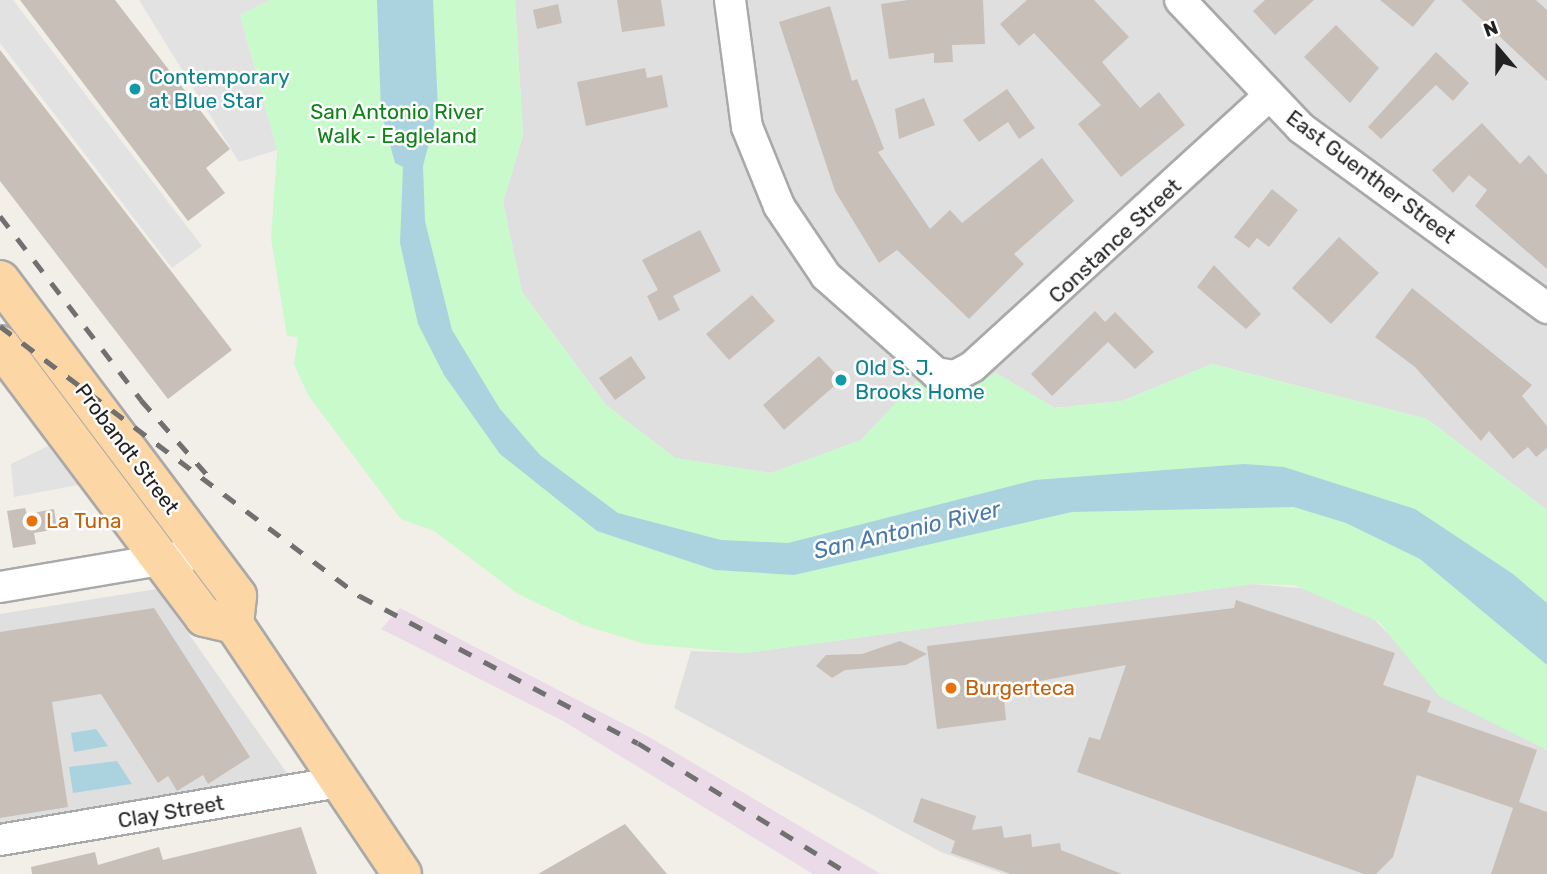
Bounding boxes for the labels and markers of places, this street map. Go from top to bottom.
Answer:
place label: Contemporary at Blue Star [149,64,290,114]
marker: Contemporary at Blue Star [127,81,143,97]
place label: Old S. J. Brooks Home [855,355,985,405]
marker: Old S. J. Brooks Home [833,372,849,388]
place label: La Tuna [46,508,122,534]
marker: La Tuna [24,513,40,529]
place label: Burgerteca [965,675,1075,701]
marker: Burgerteca [943,680,959,696]

